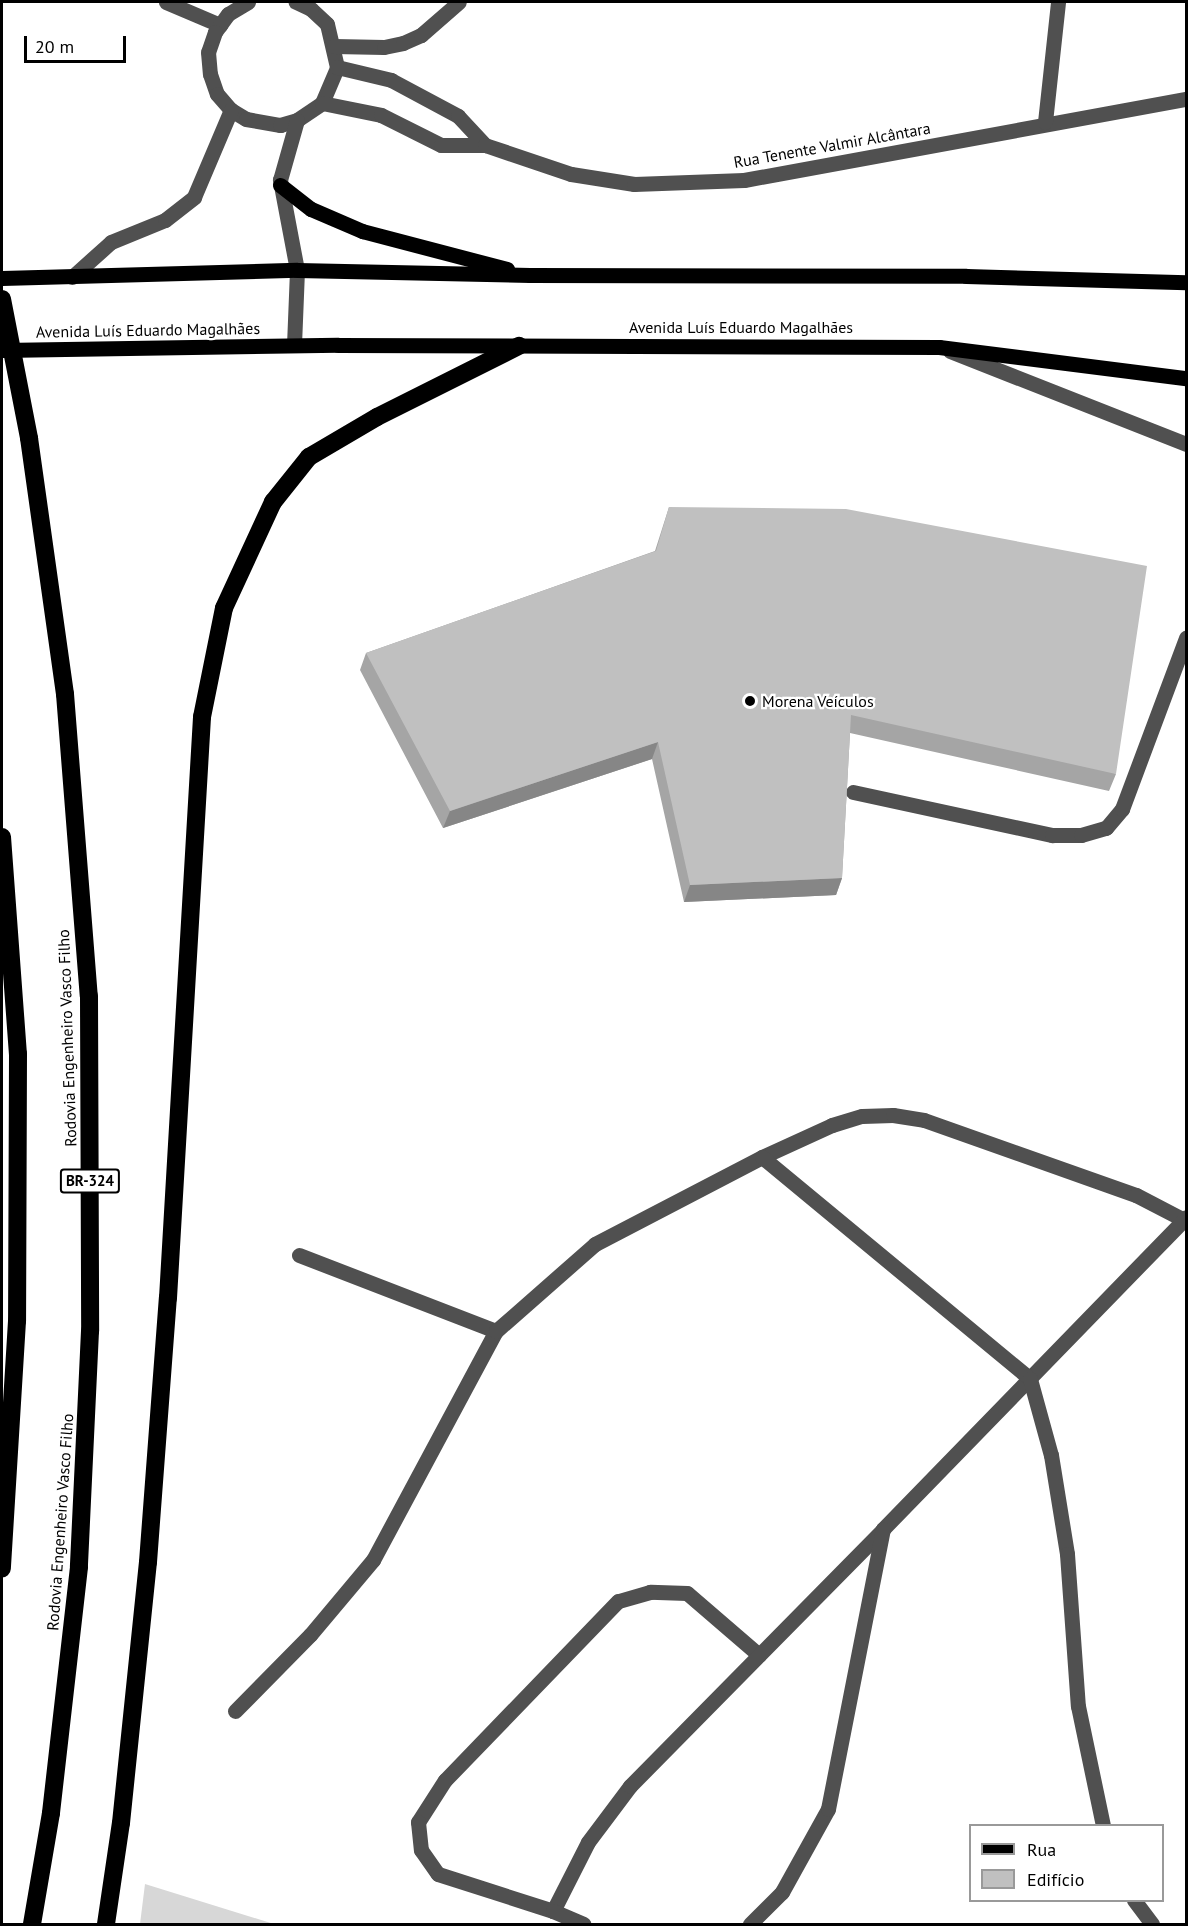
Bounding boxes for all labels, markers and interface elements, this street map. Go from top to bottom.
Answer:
scale bar [27,24,129,62]
text: 20 m [35,35,74,58]
street label: Rua Tenente Valmir Alcântara [731,118,933,172]
street label: Avenida Luís Eduardo Magalhães [629,317,853,337]
street label: Avenida Luís Eduardo Magalhães [36,318,260,342]
place label: Morena Veículos [762,691,874,711]
marker: Morena Veículos [743,694,757,708]
street label: Rodovia Engenheiro Vasco Filho [54,929,80,1147]
road number: BR-324 [58,1169,122,1193]
street label: Rodovia Engenheiro Vasco Filho [43,1413,77,1631]
legend [969,1824,1164,1902]
text: Rua [1027,1838,1056,1861]
text: Edifício [1027,1868,1084,1891]

